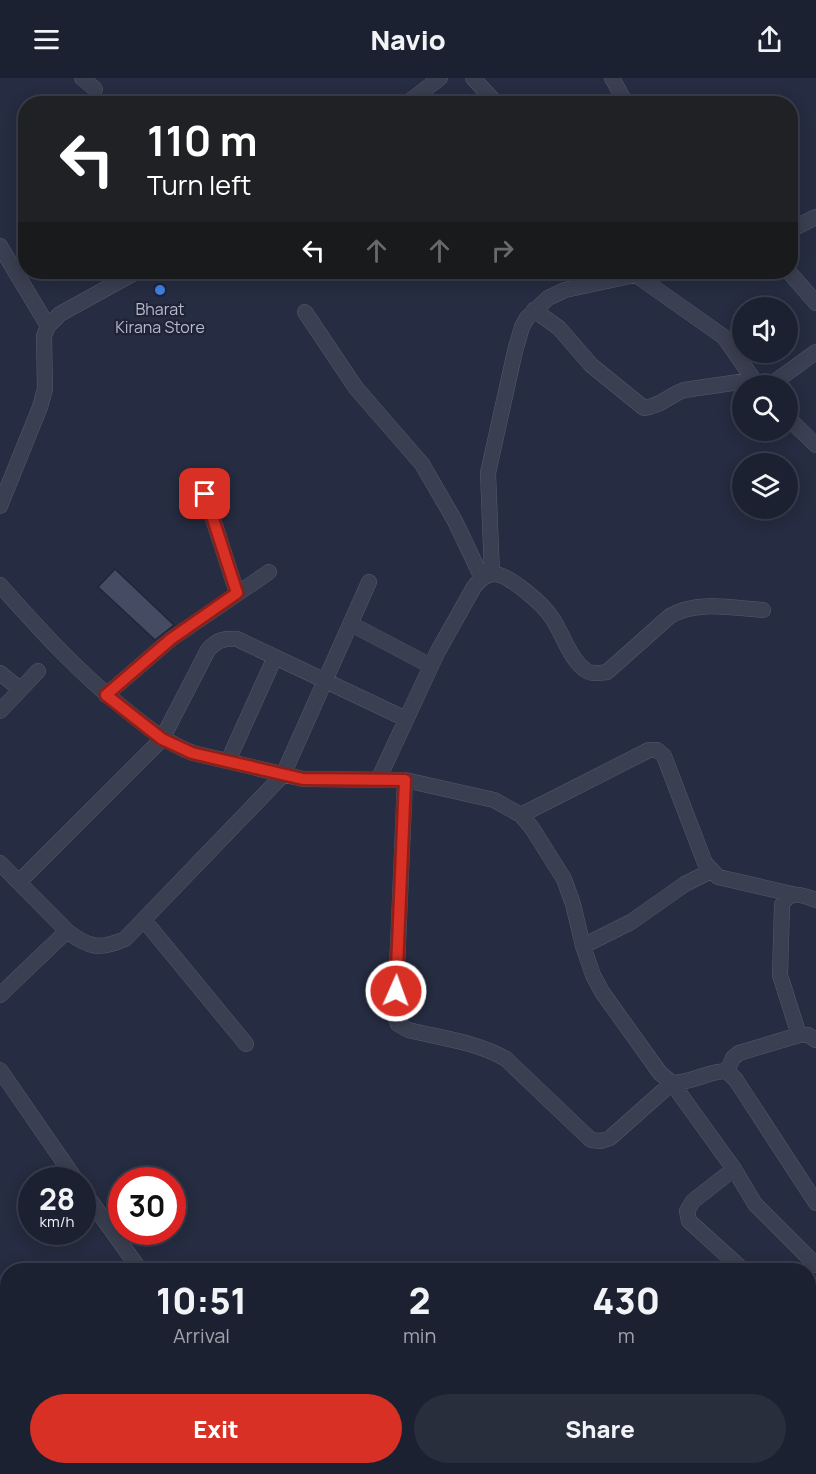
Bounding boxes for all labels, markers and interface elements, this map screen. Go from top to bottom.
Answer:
text: Navio [370,21,446,58]
icon: menu [30,23,63,56]
icon: share [753,23,786,56]
text: 110 m [147,111,258,169]
icon: left [48,120,126,198]
text: Turn left [147,166,251,203]
icon: left [297,234,330,267]
icon: ahead [360,234,393,267]
icon: ahead [423,234,456,267]
icon: right [486,234,519,267]
marker: Bharat Kirana Store [153,283,167,297]
map controls [732,297,798,519]
button: sound [732,297,798,363]
place label: Bharat Kirana Store [115,298,205,338]
button: search [732,375,798,441]
button: layers [732,453,798,519]
pin [179,468,230,519]
icon: arrive [188,477,221,510]
position arrow [364,959,428,1023]
speed limit sign: 30 [108,1167,186,1245]
text: 28 [39,1178,75,1219]
text: km/h [40,1211,74,1232]
text: 10:51 [156,1276,247,1325]
text: 2 [409,1276,431,1325]
text: 430 [592,1276,660,1325]
text: Arrival [173,1322,230,1349]
text: min [403,1322,436,1349]
text: m [618,1322,635,1349]
button: Exit [30,1394,402,1463]
button: Share [414,1394,786,1463]

